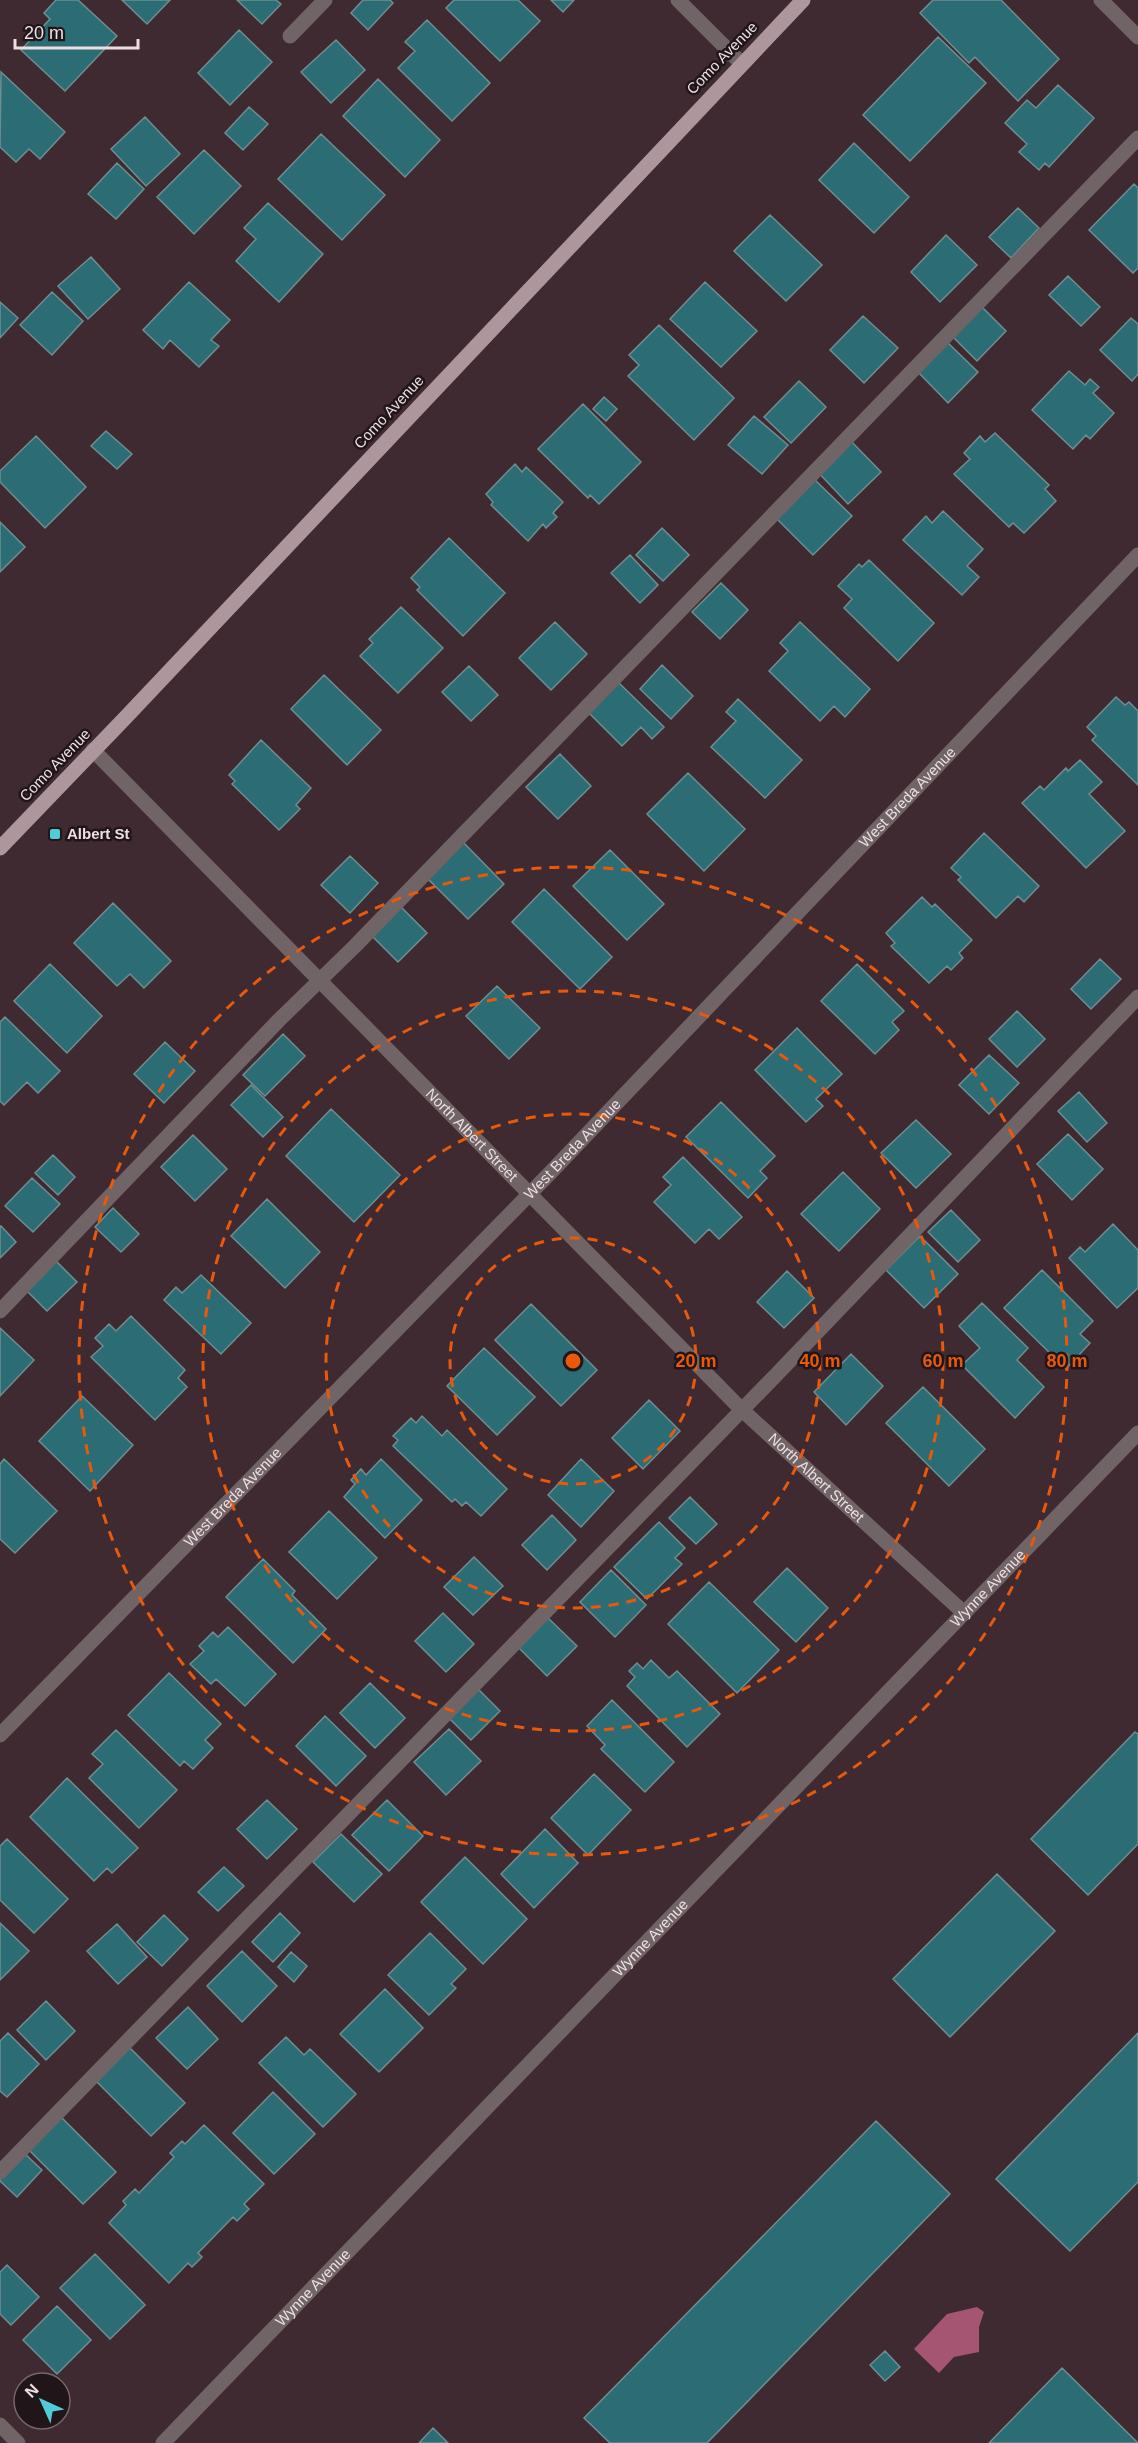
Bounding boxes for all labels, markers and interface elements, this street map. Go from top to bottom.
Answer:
scale bar [15,12,138,50]
street label: Como Avenue [683,18,760,97]
text: 20 m [24,23,64,43]
street label: Como Avenue [350,371,427,452]
street label: Como Avenue [16,725,93,804]
street label: West Breda Avenue [855,743,959,851]
place label: Albert St [67,825,130,842]
marker: Albert St [48,827,62,841]
street label: North Albert Street [423,1085,522,1185]
street label: West Breda Avenue [520,1095,624,1202]
centre of rings [563,1351,583,1371]
text: 20 m [675,1351,717,1371]
text: 40 m [799,1351,841,1371]
text: 60 m [922,1351,964,1371]
text: 80 m [1046,1351,1088,1371]
street label: North Albert Street [765,1429,868,1526]
street label: West Breda Avenue [180,1444,285,1550]
street label: Wynne Avenue [947,1546,1029,1630]
street label: Wynne Avenue [609,1896,691,1980]
street label: Wynne Avenue [272,2245,354,2329]
north arrow [12,2371,72,2431]
text: N [22,2381,42,2401]

